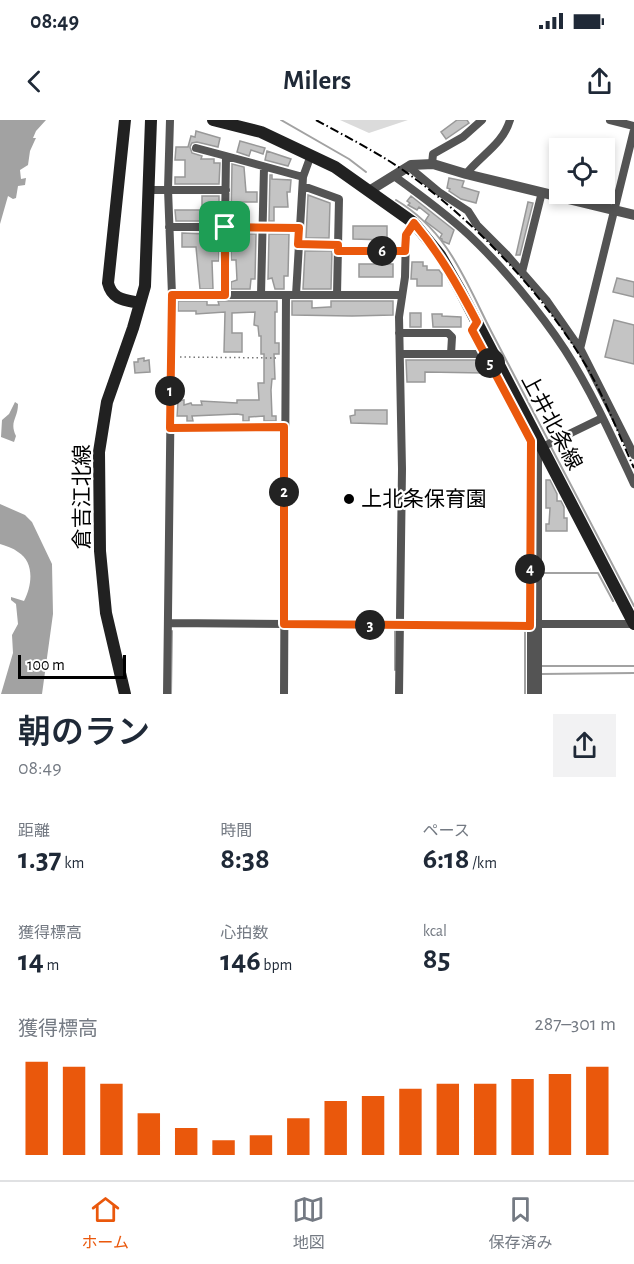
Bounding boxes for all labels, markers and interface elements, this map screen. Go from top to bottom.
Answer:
text: 08:49 [30,10,79,32]
icon: back [18,65,51,98]
icon: share [583,65,616,98]
text: Milers [283,67,351,94]
map controls [549,138,615,204]
button: locate [549,138,615,204]
pin [199,201,250,252]
icon: arrive [208,210,241,243]
pin: 6 [367,236,397,266]
text: 6 [378,243,386,259]
pin: 5 [475,348,505,378]
text: 5 [487,355,493,371]
street label: 上井北条線 [518,370,586,474]
pin: 1 [155,376,185,406]
text: 1 [167,383,173,399]
street label: 倉吉江北線 [71,445,93,550]
pin: 2 [269,477,299,507]
text: 2 [280,484,288,500]
place label: 上北条保育園 [361,488,487,510]
marker: 上北条保育園 [342,492,356,506]
pin: 4 [515,554,545,584]
text: 4 [526,561,534,577]
pin: 3 [355,610,385,640]
text: 3 [367,617,373,633]
scale bar [18,652,126,680]
text: 100 m [27,657,65,673]
button: share [553,714,616,777]
text: 朝のラン [18,717,150,750]
text: 08:49 [18,758,62,778]
text: 距離 [18,823,50,839]
text: 時間 [220,823,252,839]
text: ペース [423,823,470,839]
text: 1.37 [18,844,62,874]
text: 8:38 [220,844,270,874]
text: 6:18 [423,844,470,874]
text: km [62,855,84,871]
text: /km [470,855,497,871]
text: kcal [423,923,447,939]
text: 獲得標高 [18,925,82,941]
text: 心拍数 [220,925,268,941]
text: 85 [423,944,450,974]
text: 14 [18,946,44,976]
text: 146 [220,946,261,976]
text: m [44,957,59,973]
text: bpm [261,957,292,973]
text: 287–301 m [535,1014,616,1034]
text: 獲得標高 [18,1019,98,1039]
tab: ホーム [82,1193,129,1253]
tab: 地図 [292,1193,325,1253]
tab: 保存済み [488,1193,552,1253]

